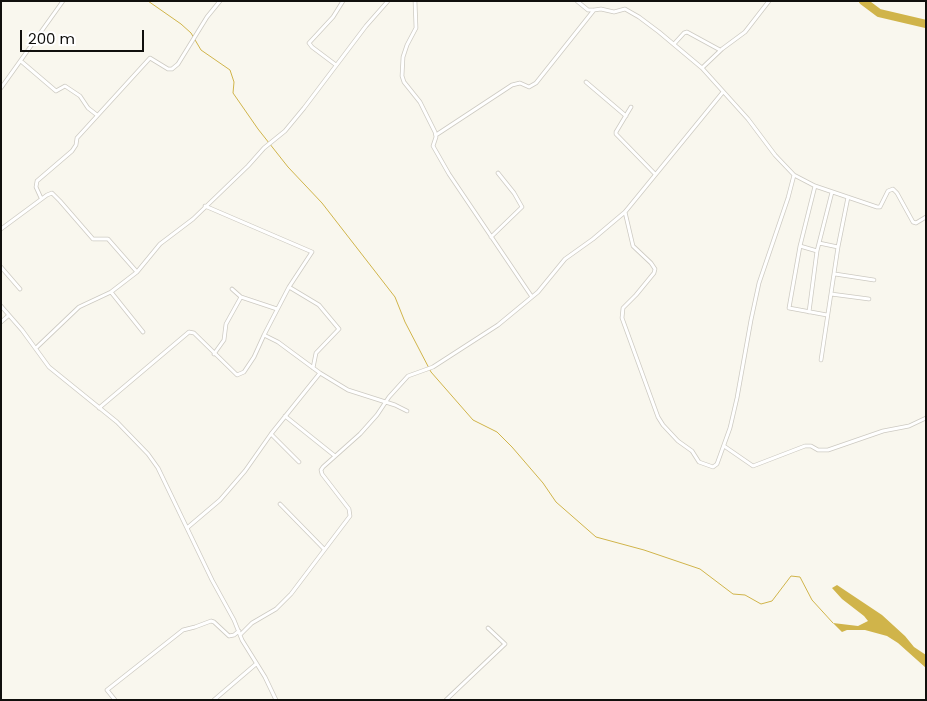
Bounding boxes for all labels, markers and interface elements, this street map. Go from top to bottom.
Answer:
scale bar [22,20,146,52]
text: 200 m [28,28,75,49]

